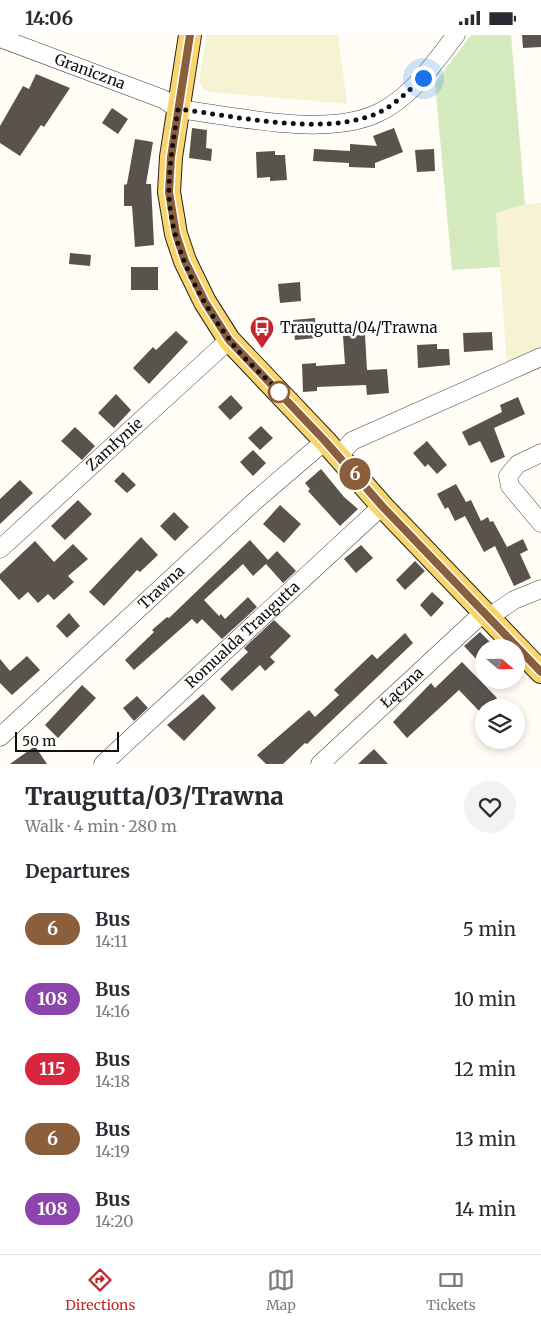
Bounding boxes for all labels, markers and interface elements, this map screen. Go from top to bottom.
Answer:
text: 14:06 [25,6,73,30]
street label: Graniczna [52,49,128,93]
your location [411,66,436,91]
bus stop icon: Traugutta/04/Trawna [249,315,275,349]
place label: Traugutta/04/Trawna [280,318,437,337]
unlabelled marker [268,381,290,403]
street label: Zamłynie [82,413,146,475]
line badge: 6 [339,458,371,490]
text: 6 [349,462,361,485]
street label: Trawna [134,561,188,613]
street label: Romualda Traugutta [181,577,303,692]
north arrow [475,639,525,689]
map controls [475,639,525,749]
street label: Łączna [376,663,427,712]
button: layers [475,699,525,749]
scale bar [15,729,119,752]
text: 50 m [22,732,56,750]
text: Traugutta/03/Trawna [25,781,284,812]
button: heart [464,781,516,833]
text: Walk · 4 min · 280 m [25,816,177,836]
text: Departures [25,859,130,883]
text: Bus [95,907,130,931]
text: 6 [47,917,58,940]
text: 5 min [463,917,516,941]
text: 14:11 [95,931,128,951]
text: Bus [95,977,130,1001]
text: 108 [37,987,68,1010]
text: 10 min [454,987,516,1011]
text: 14:16 [95,1001,130,1021]
text: Bus [95,1047,130,1071]
text: 115 [39,1057,66,1080]
text: 12 min [454,1057,516,1081]
text: 14:18 [95,1071,130,1091]
text: Bus [95,1117,130,1141]
text: 6 [47,1127,58,1150]
text: 13 min [455,1127,516,1151]
text: 14:19 [95,1141,130,1161]
text: Bus [95,1187,130,1211]
text: 108 [37,1197,68,1220]
text: 14 min [455,1197,516,1221]
text: 14:20 [95,1211,134,1231]
tab: Directions [65,1266,135,1314]
tab: Map [266,1266,296,1314]
tab: Tickets [426,1266,476,1314]

